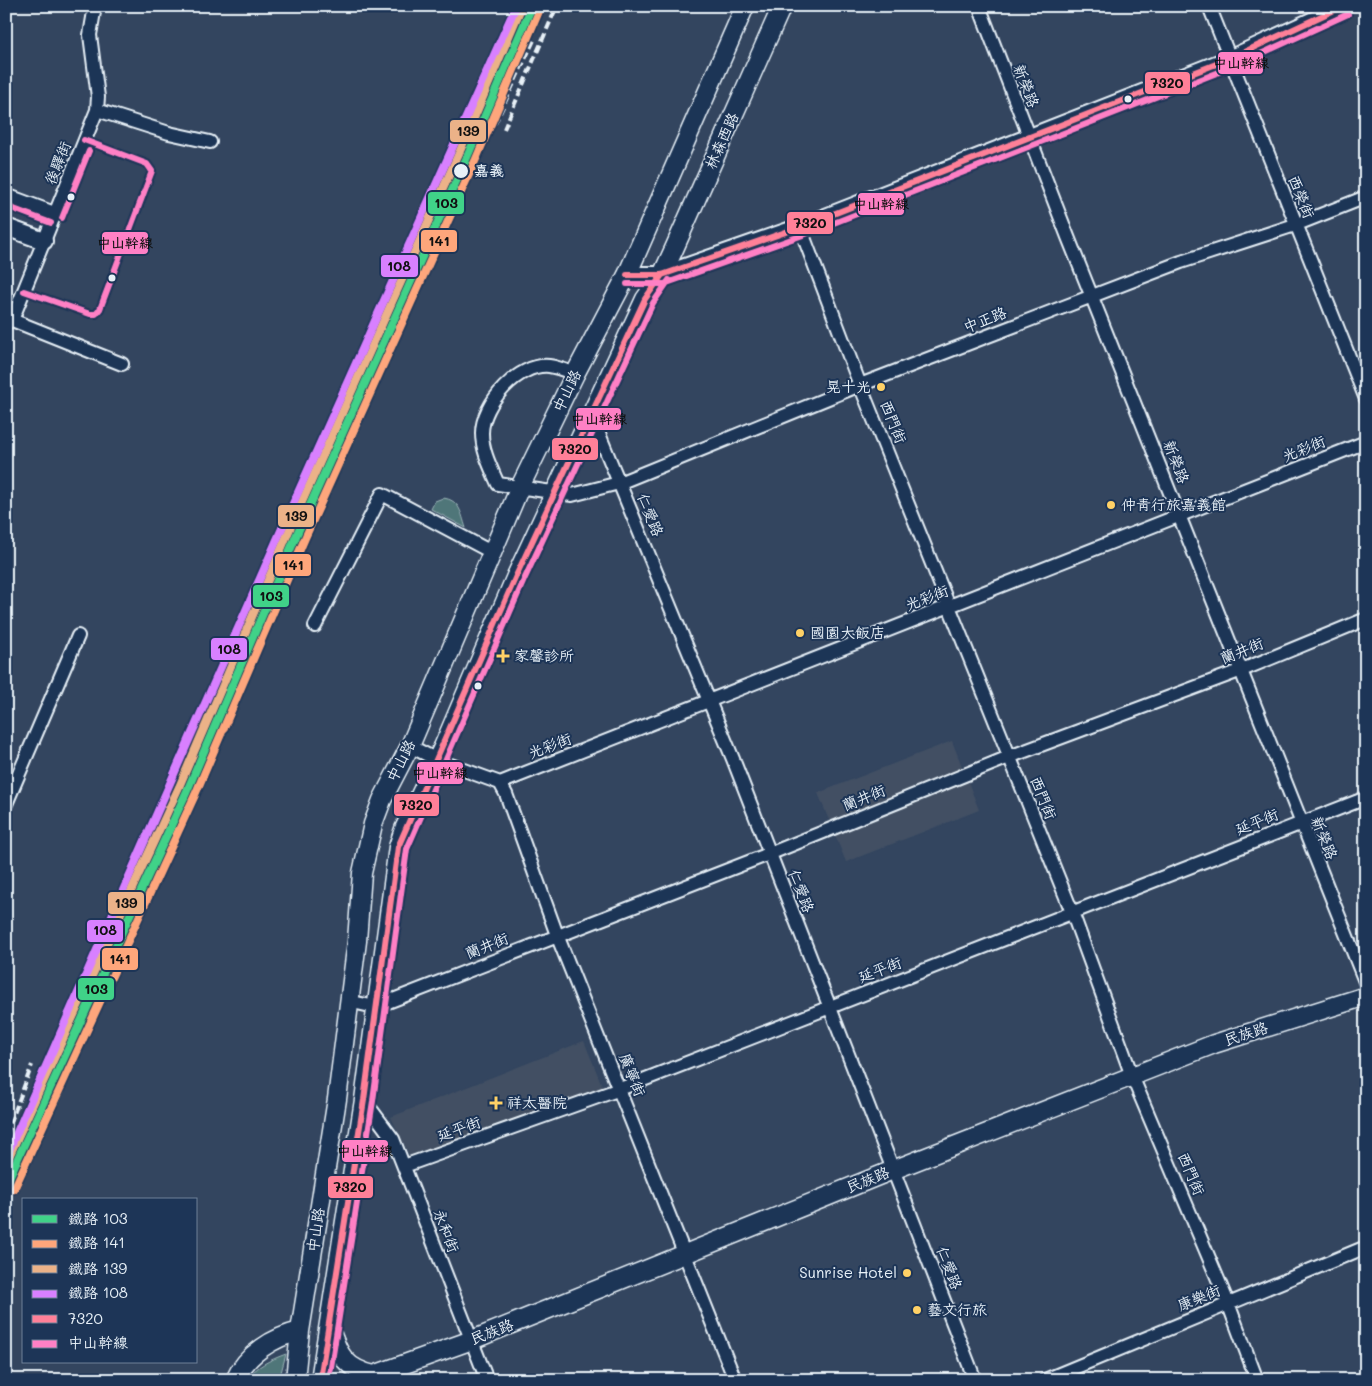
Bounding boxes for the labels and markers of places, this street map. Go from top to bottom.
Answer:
unlabelled marker [1123,94,1133,104]
place label: 嘉義 [474,160,504,180]
marker: 嘉義 [452,162,470,180]
unlabelled marker [66,192,76,202]
unlabelled marker [107,273,117,283]
place label: 晃十光 [826,376,871,396]
marker: 晃十光 [875,381,887,393]
place label: 仲青行旅嘉義館 [1121,494,1226,514]
marker: 仲青行旅嘉義館 [1105,499,1117,511]
place label: 國園大飯店 [810,622,885,642]
marker: 國園大飯店 [794,627,806,639]
place label: 家馨診所 [514,645,574,665]
marker: 家馨診所 [496,649,510,663]
unlabelled marker [473,681,483,691]
place label: 祥太醫院 [507,1092,567,1112]
marker: 祥太醫院 [489,1096,503,1110]
place label: Sunrise Hotel [799,1262,897,1282]
marker: Sunrise Hotel [901,1267,913,1279]
place label: 藝文行旅 [927,1299,987,1319]
marker: 藝文行旅 [911,1304,923,1316]

